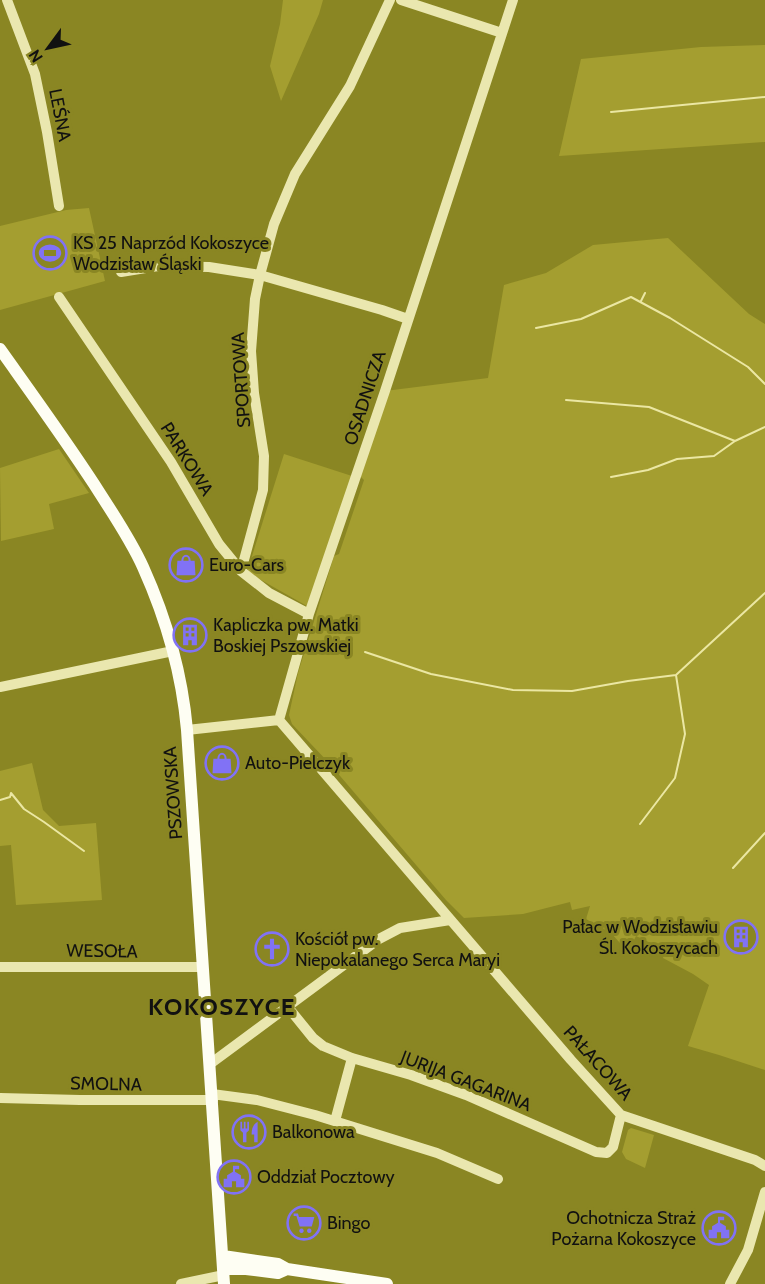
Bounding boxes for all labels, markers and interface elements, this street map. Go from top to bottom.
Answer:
north arrow [18,18,78,78]
text: N [25,46,47,66]
street label: LEŚNA [44,87,76,143]
place label: KS 25 Naprzód Kokoszyce Wodzisław Śląski [73,232,269,275]
sports icon: KS 25 Naprzód Kokoszyce Wodzisław Śląski [32,235,68,271]
street label: SPORTOWA [227,332,255,428]
street label: OSADNICZA [339,348,391,448]
street label: PARKOWA [156,418,218,500]
shop icon: Euro-Cars [168,547,204,583]
place label: Euro-Cars [209,554,284,576]
place label: Kapliczka pw. Matki Boskiej Pszowskiej [213,614,359,657]
building icon: Kapliczka pw. Matki Boskiej Pszowskiej [172,617,208,653]
shop icon: Auto-Pielczyk [204,745,240,781]
street label: PSZOWSKA [159,746,187,840]
place label: Auto-Pielczyk [245,752,351,774]
place label: Pałac w Wodzisławiu Śl. Kokoszycach [562,916,718,959]
building icon: Pałac w Wodzisławiu Śl. Kokoszycach [723,919,759,955]
place label: Kościół pw. Niepokalanego Serca Maryi [295,928,500,971]
church icon: Kościół pw. Niepokalanego Serca Maryi [254,931,290,967]
street label: WESOŁA [66,939,138,963]
district label: KOKOSZYCE [148,992,296,1021]
street label: PAŁACOWA [559,1021,637,1105]
street label: JURIJA GAGARINA [397,1046,534,1116]
street label: SMOLNA [70,1072,142,1096]
restaurant icon: Balkonowa [231,1114,267,1150]
place label: Balkonowa [272,1121,355,1143]
public building icon: Oddział Pocztowy [216,1159,252,1195]
place label: Oddział Pocztowy [257,1166,395,1188]
supermarket icon: Bingo [286,1205,322,1241]
place label: Ochotnicza Straż Pożarna Kokoszyce [551,1207,697,1250]
public building icon: Ochotnicza Straż Pożarna Kokoszyce [701,1210,737,1246]
place label: Bingo [327,1212,370,1234]

